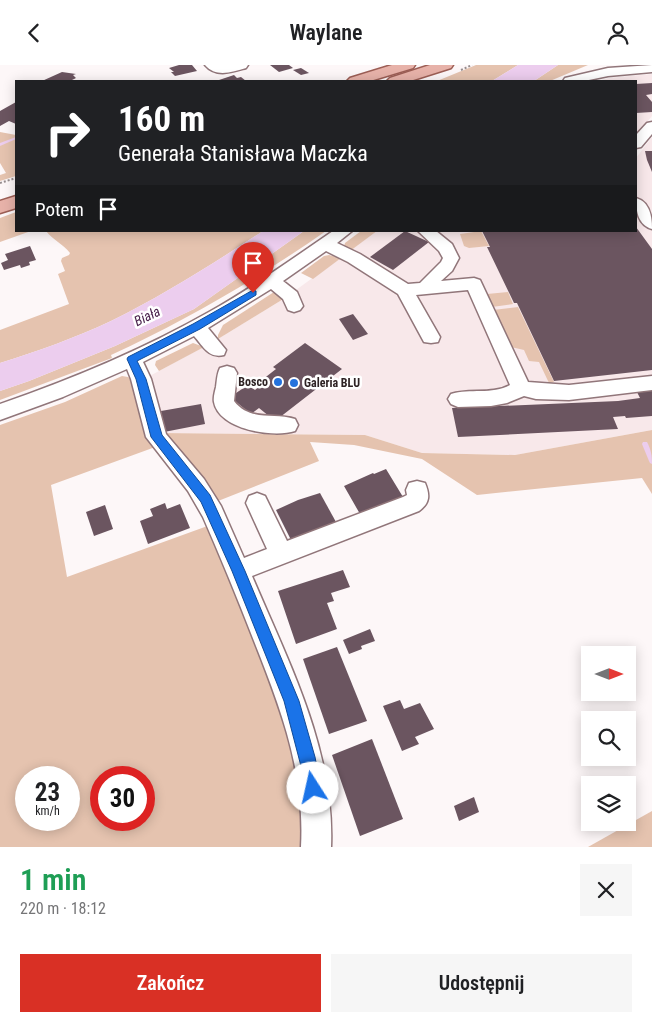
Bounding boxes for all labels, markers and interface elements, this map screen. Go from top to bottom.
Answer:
icon: back [20,19,48,47]
icon: person [604,19,632,47]
text: Waylane [289,20,363,45]
text: 160 m [118,99,205,140]
icon: right [35,100,100,165]
text: Generała Stanisława Maczka [118,141,368,166]
icon: arrive [94,195,122,223]
text: Potem [35,198,84,221]
pin [232,242,274,293]
icon: arrive [239,249,267,277]
water label: Biała [131,303,163,329]
place label: Bosco [238,375,268,389]
marker: Bosco [272,376,284,388]
place label: Galeria BLU [304,376,360,390]
marker: Galeria BLU [288,377,300,389]
north arrow [581,646,636,701]
map controls [581,646,636,831]
button: search [581,711,636,766]
position arrow [286,761,338,813]
speed limit sign: 30 [90,766,155,831]
button: layers [581,776,636,831]
text: 23 [35,778,60,807]
text: km/h [35,804,60,818]
text: 1 min [20,862,86,897]
button: close [580,864,632,916]
text: 220 m · 18:12 [20,899,106,918]
button: Zakończ [20,954,321,1012]
button: Udostępnij [331,954,632,1012]

